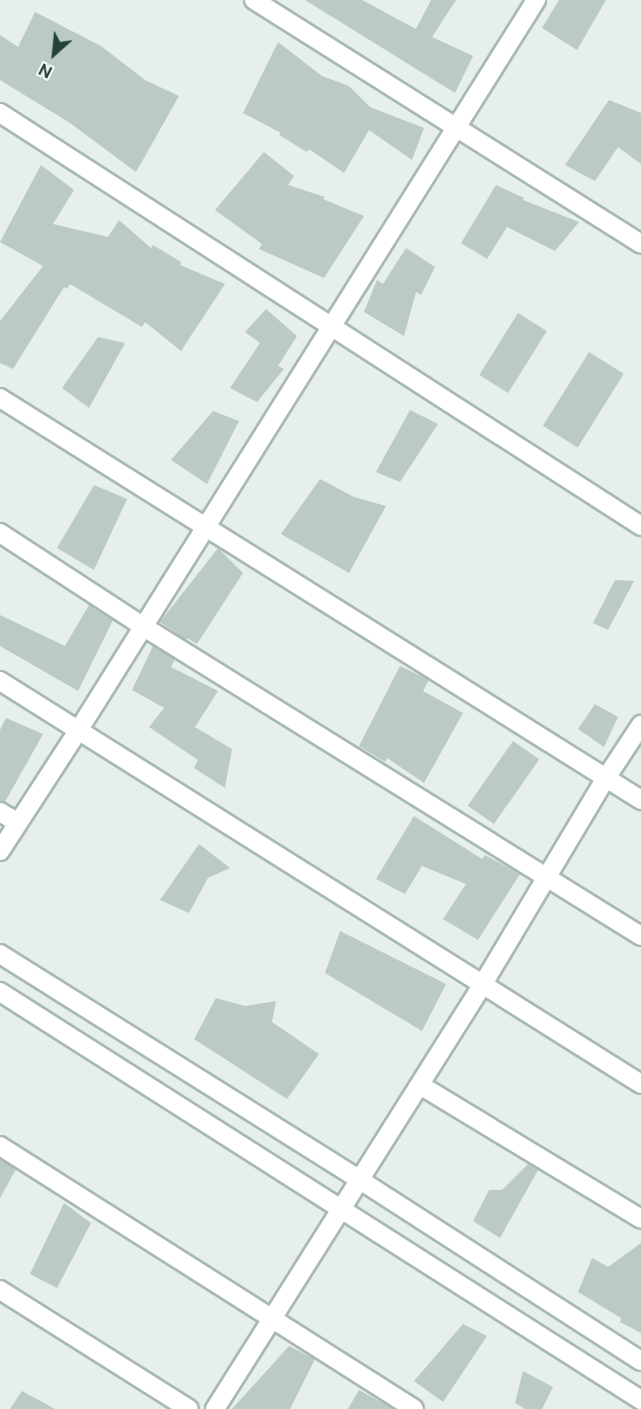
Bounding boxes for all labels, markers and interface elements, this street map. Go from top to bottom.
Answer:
north arrow [24,24,84,84]
text: N [36,59,55,82]

